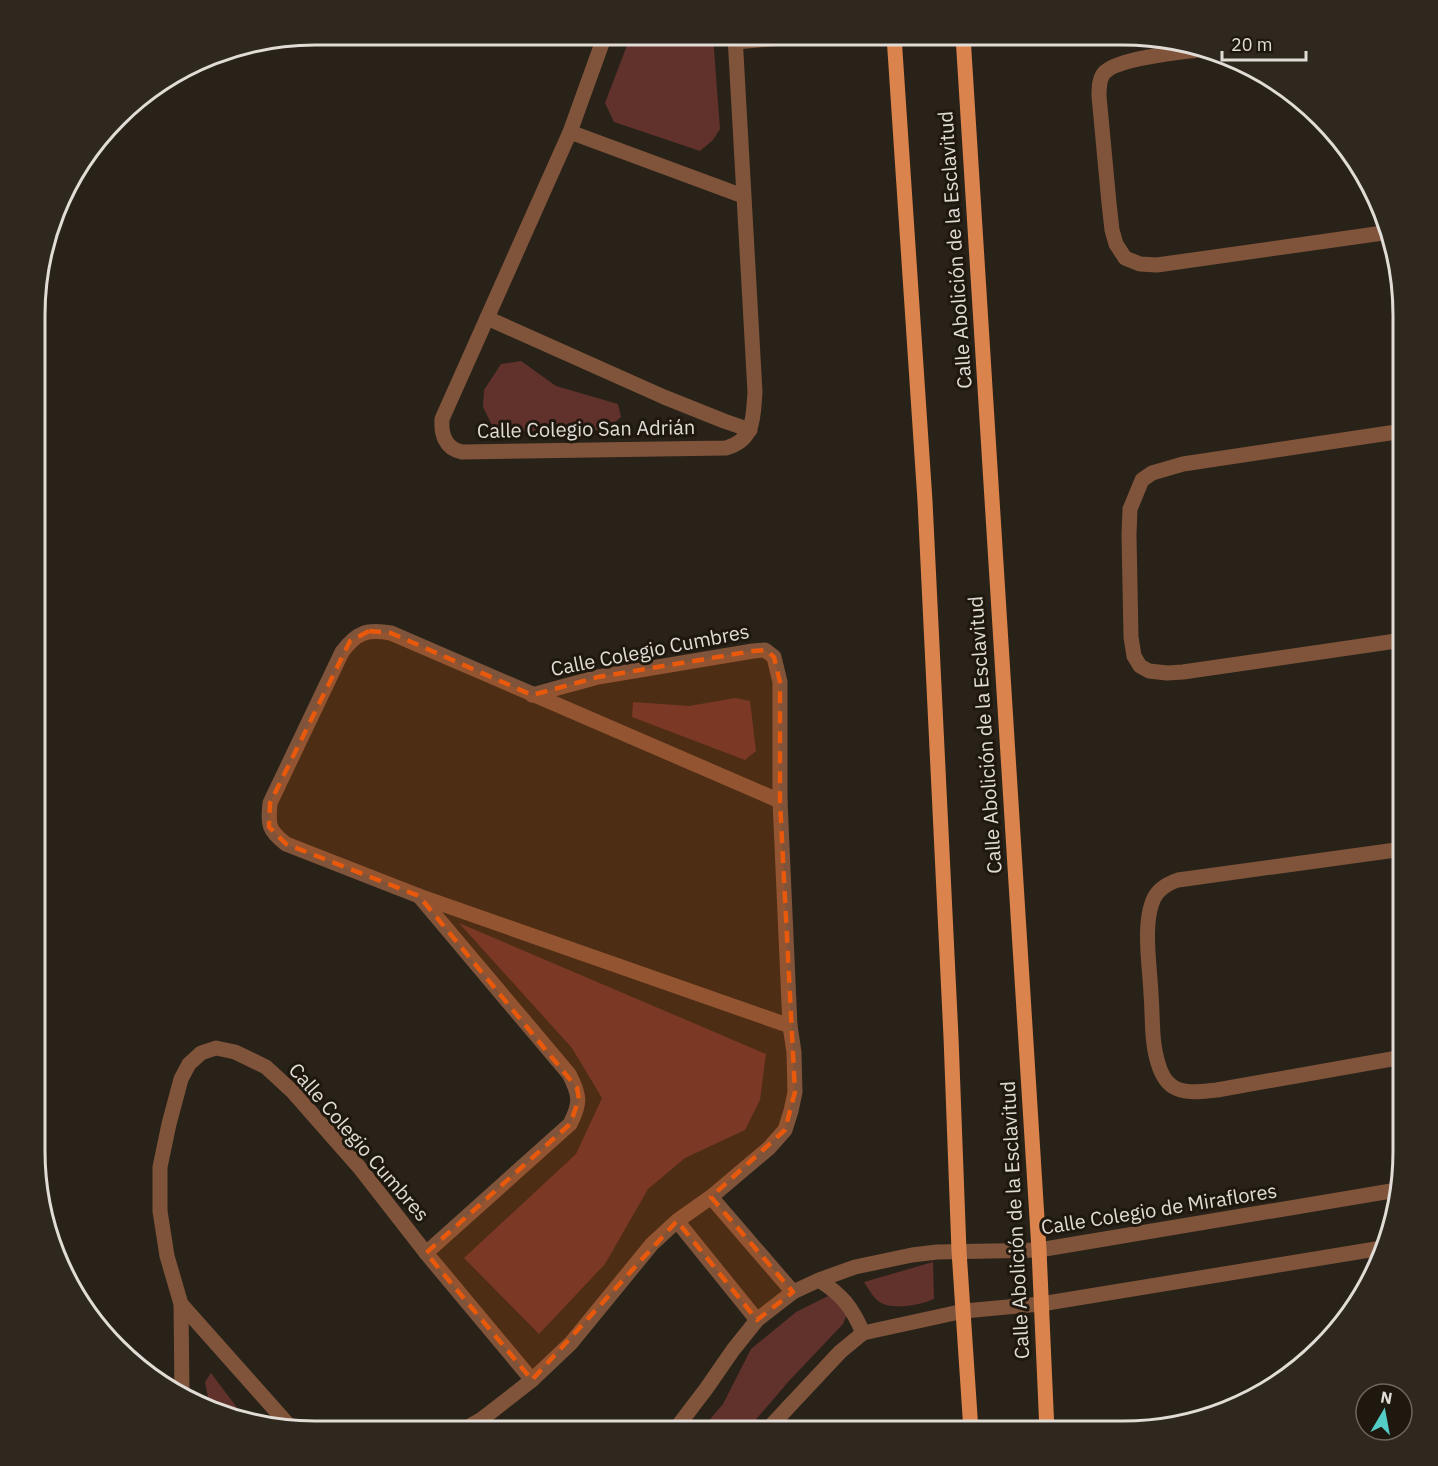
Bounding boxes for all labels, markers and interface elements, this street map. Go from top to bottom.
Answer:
scale bar [1222,24,1306,62]
text: 20 m [1231,33,1273,56]
street label: Calle Abolición de la Esclavitud [931,110,978,390]
street label: Calle Colegio San Adrián [477,413,695,444]
street label: Calle Abolición de la Esclavitud [961,595,1008,875]
street label: Calle Colegio Cumbres [548,617,752,682]
street label: Calle Colegio Cumbres [283,1057,436,1227]
street label: Calle Abolición de la Esclavitud [994,1080,1035,1360]
street label: Calle Colegio de Miraflores [1039,1177,1279,1241]
north arrow [1354,1382,1414,1442]
text: N [1379,1386,1394,1408]

